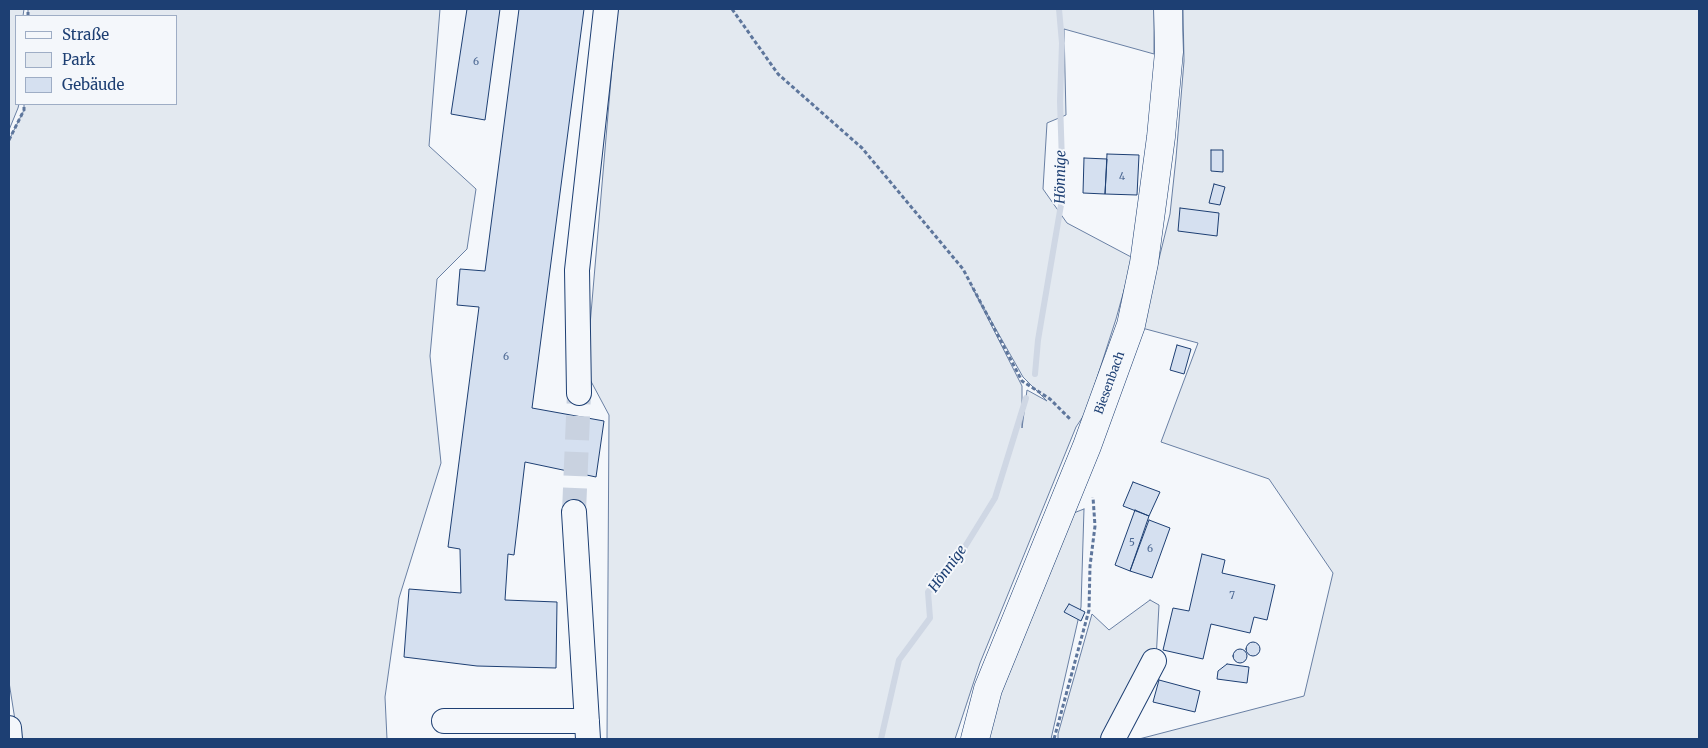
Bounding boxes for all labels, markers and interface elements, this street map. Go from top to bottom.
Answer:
legend [15,15,178,105]
text: Straße [62,25,109,44]
text: Park [62,50,95,69]
house number: 6 [473,56,479,68]
text: Gebäude [62,75,124,94]
water label: Hönnige [1052,150,1070,204]
house number: 4 [1119,171,1125,183]
street label: Biesenbach [1092,350,1128,416]
house number: 6 [503,351,509,363]
house number: 5 [1129,537,1135,549]
water label: Hönnige [925,542,971,596]
house number: 6 [1147,543,1153,555]
house number: 7 [1229,590,1235,602]

